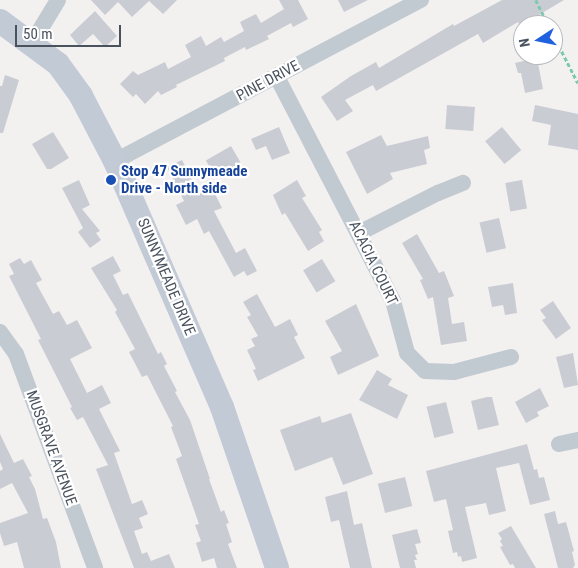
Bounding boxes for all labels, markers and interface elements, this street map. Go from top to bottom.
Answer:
scale bar [18,15,124,47]
north arrow [513,15,563,65]
text: 50 m [23,25,53,43]
text: N [516,37,533,48]
street label: PINE DRIVE [234,57,302,105]
place label: Stop 47 Sunnymeade Drive - North side [121,162,247,197]
marker: Stop 47 Sunnymeade Drive - North side [105,174,117,186]
street label: SUNNYMEADE DRIVE [133,216,199,338]
street label: ACACIA COURT [345,218,401,308]
street label: MUSGRAVE AVENUE [22,388,80,508]

